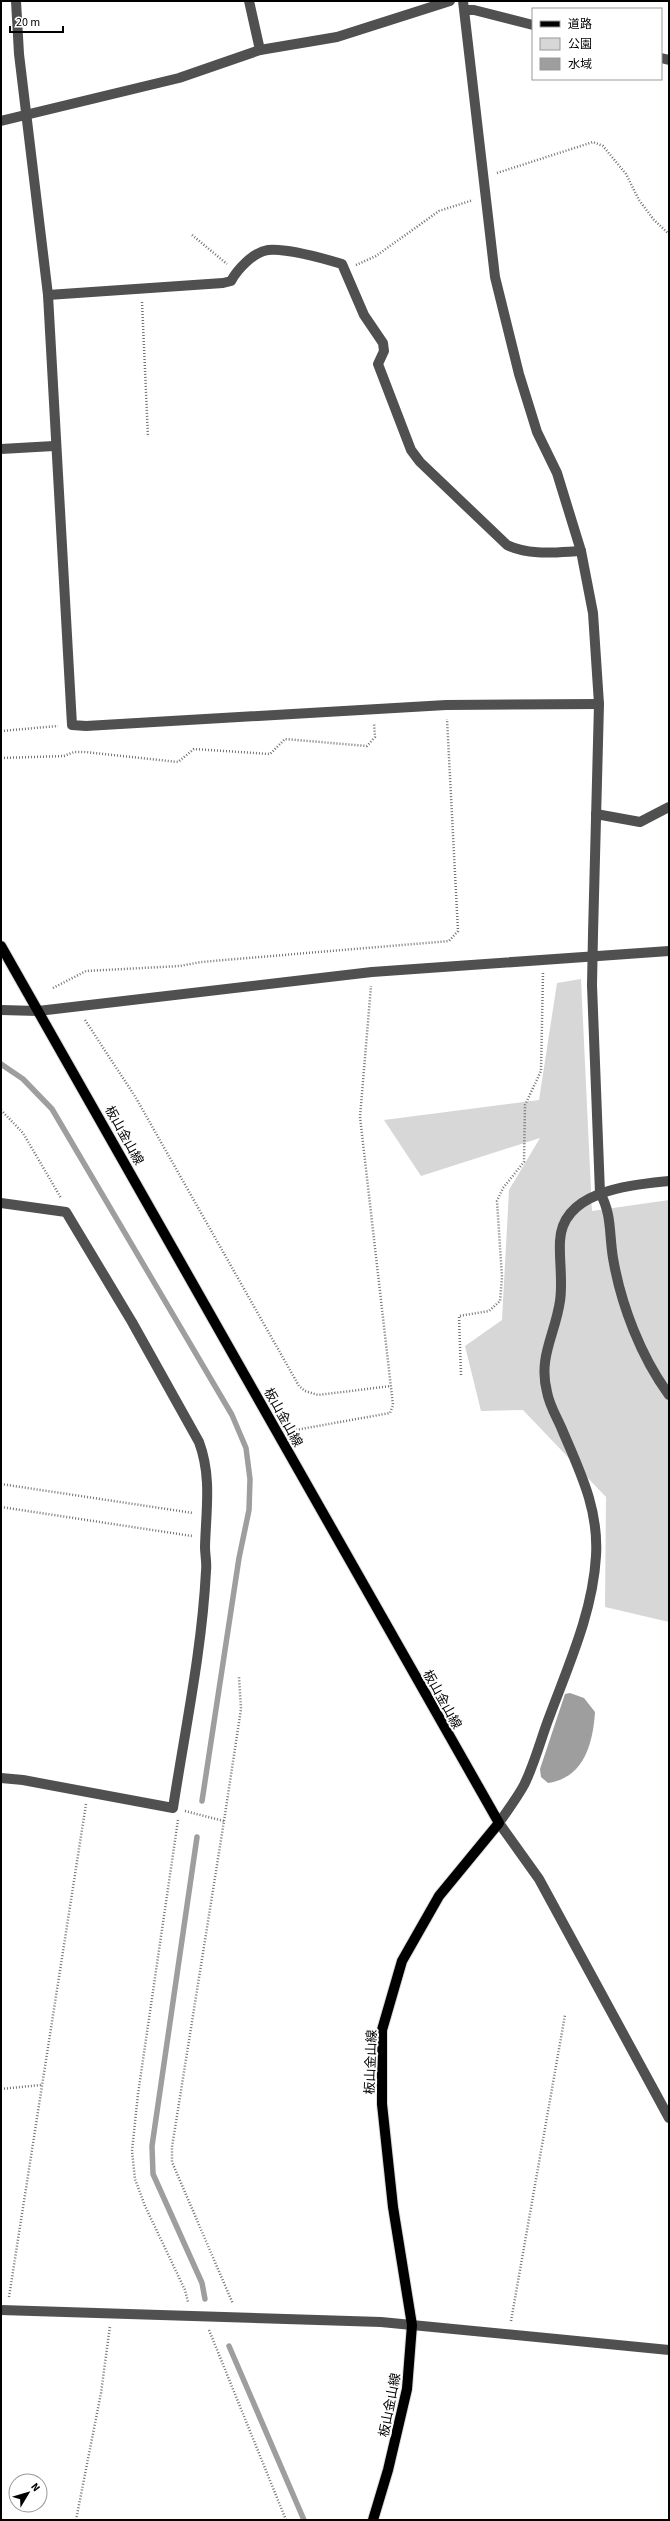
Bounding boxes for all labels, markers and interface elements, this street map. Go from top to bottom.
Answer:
scale bar [10,8,63,34]
legend [532,8,662,80]
text: 20 m [16,14,40,31]
text: 道路 [568,16,592,33]
text: 公園 [568,36,592,53]
text: 水域 [568,56,592,73]
street label: 板山金山線 [100,1103,148,1168]
street label: 板山金山線 [259,1385,307,1450]
street label: 板山金山線 [418,1667,466,1732]
street label: 板山金山線 [361,2029,381,2095]
street label: 板山金山線 [375,2372,405,2439]
north arrow [8,2473,48,2513]
text: N [27,2480,44,2495]

